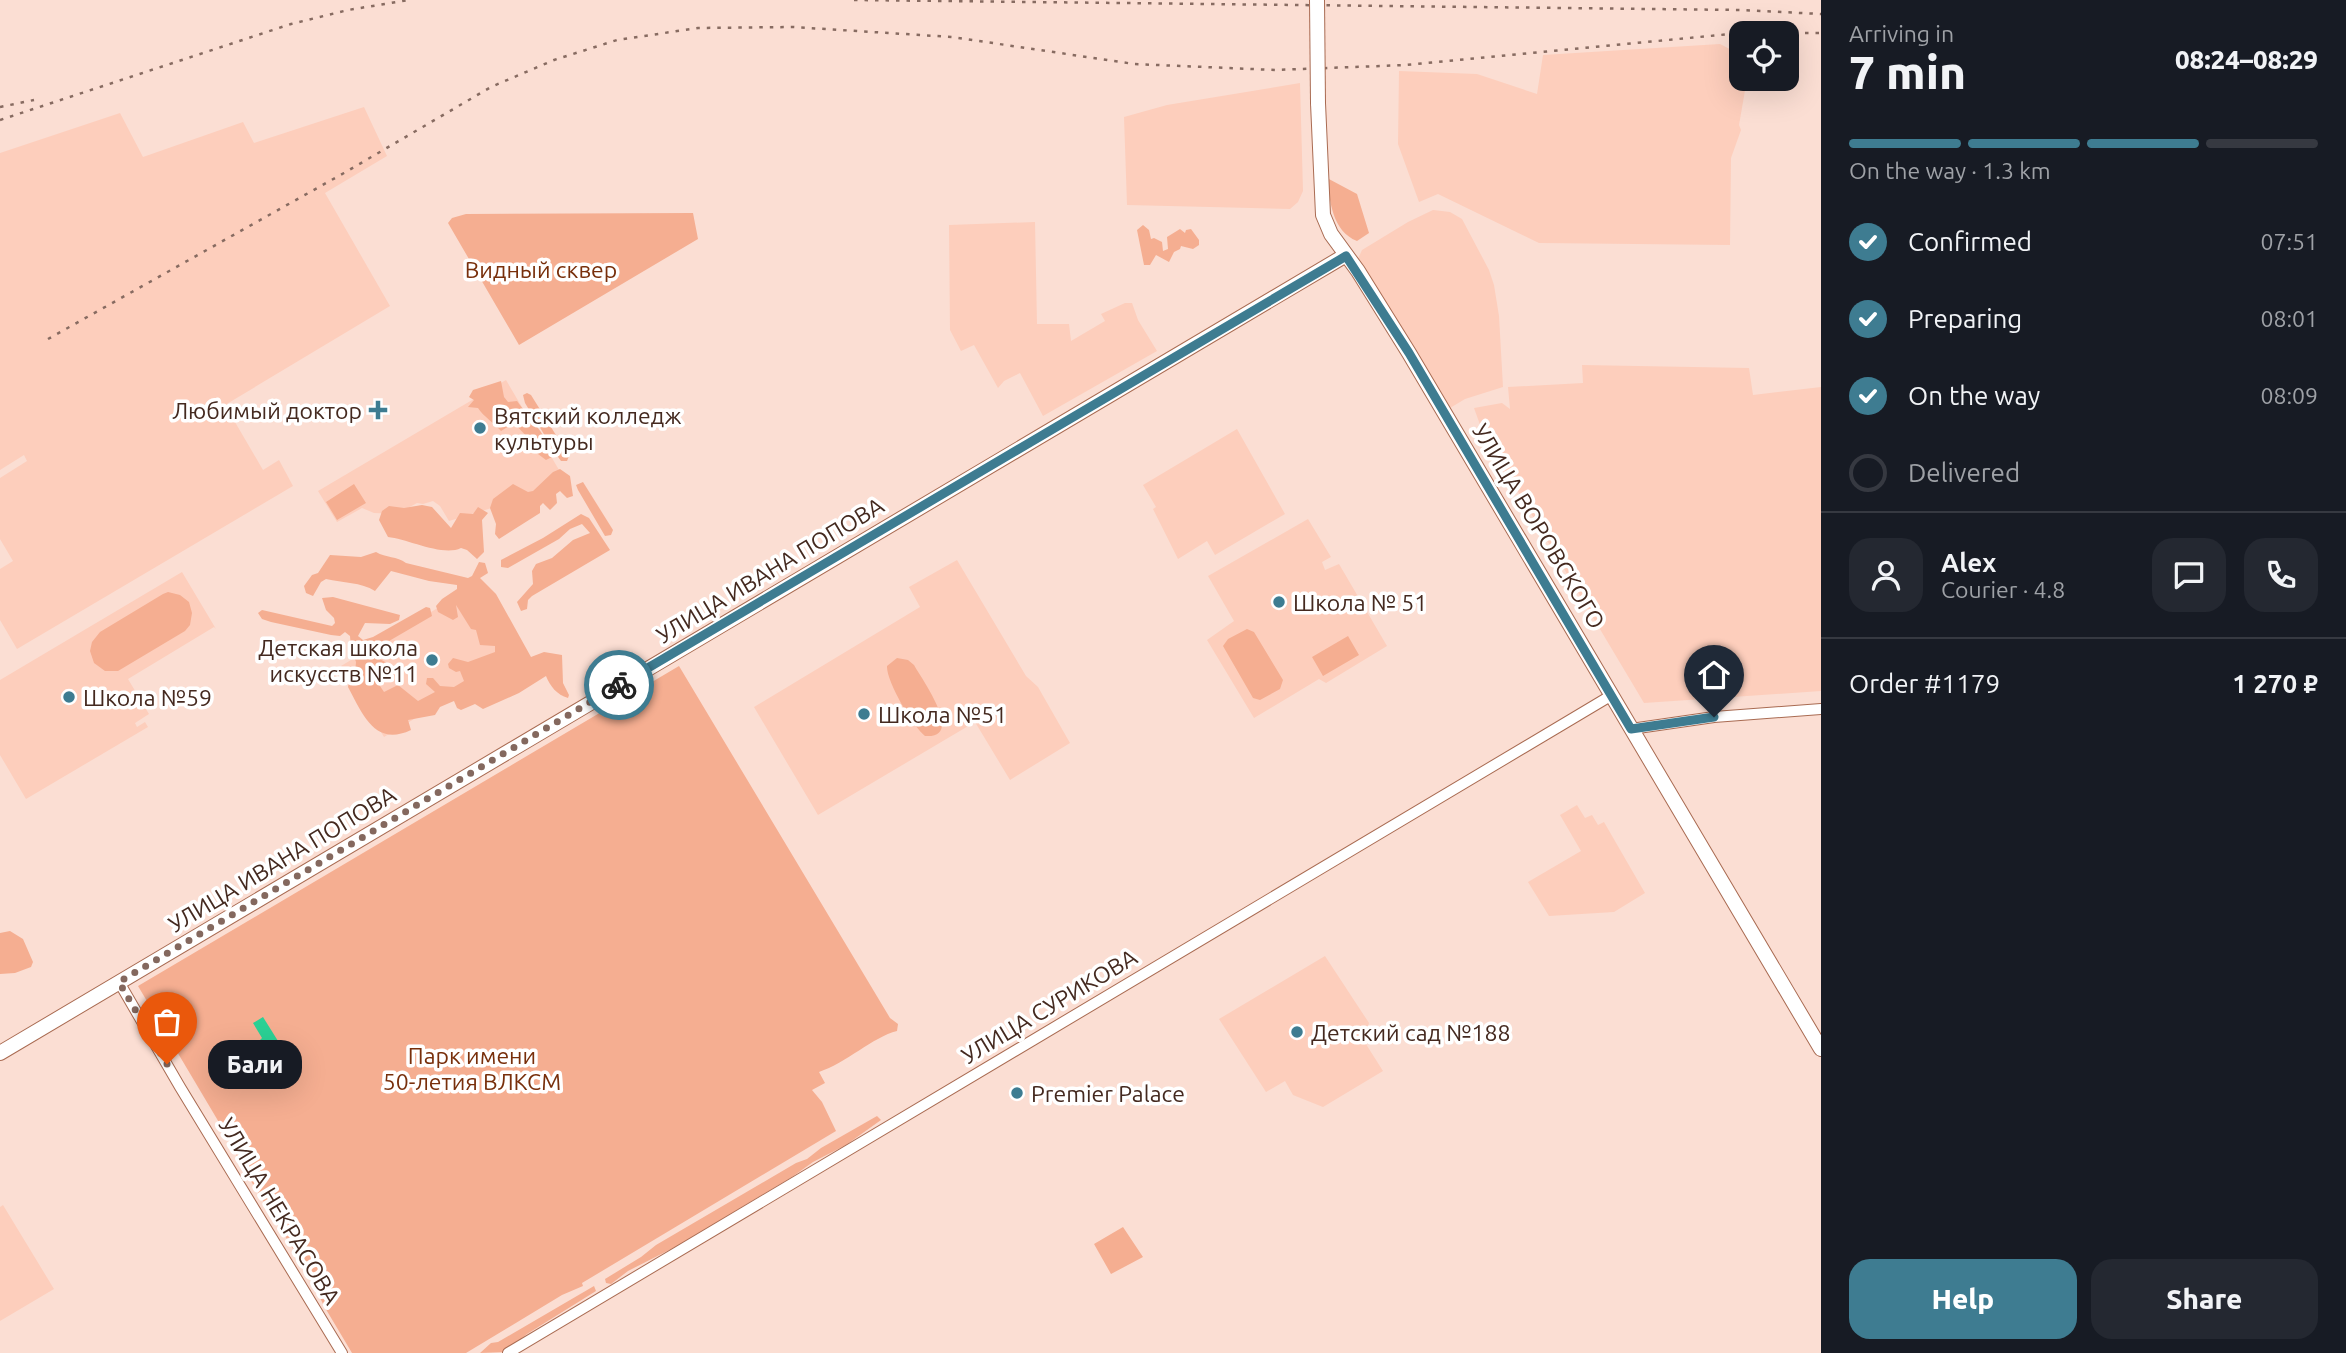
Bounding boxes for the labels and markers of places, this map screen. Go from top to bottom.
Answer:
place label: Любимый доктор [172,398,362,423]
marker: Любимый доктор [368,400,388,420]
place label: Вятский колледж культуры [494,403,682,454]
marker: Вятский колледж культуры [472,420,488,436]
place label: Школа № 51 [1293,590,1427,615]
marker: Школа № 51 [1271,594,1287,610]
place label: Детская школа искусств №11 [258,635,418,686]
pin [1684,645,1744,717]
marker: Детская школа искусств №11 [424,652,440,668]
place label: Школа №59 [83,685,212,710]
marker: Школа №59 [61,689,77,705]
place label: Школа №51 [878,702,1007,727]
marker: Школа №51 [856,706,872,722]
pin [137,992,197,1064]
place label: Детский сад №188 [1311,1020,1510,1045]
marker: Детский сад №188 [1289,1024,1305,1040]
callout: Бали [209,1040,304,1088]
place label: Premier Palace [1031,1081,1185,1106]
marker: Premier Palace [1009,1085,1025,1101]

